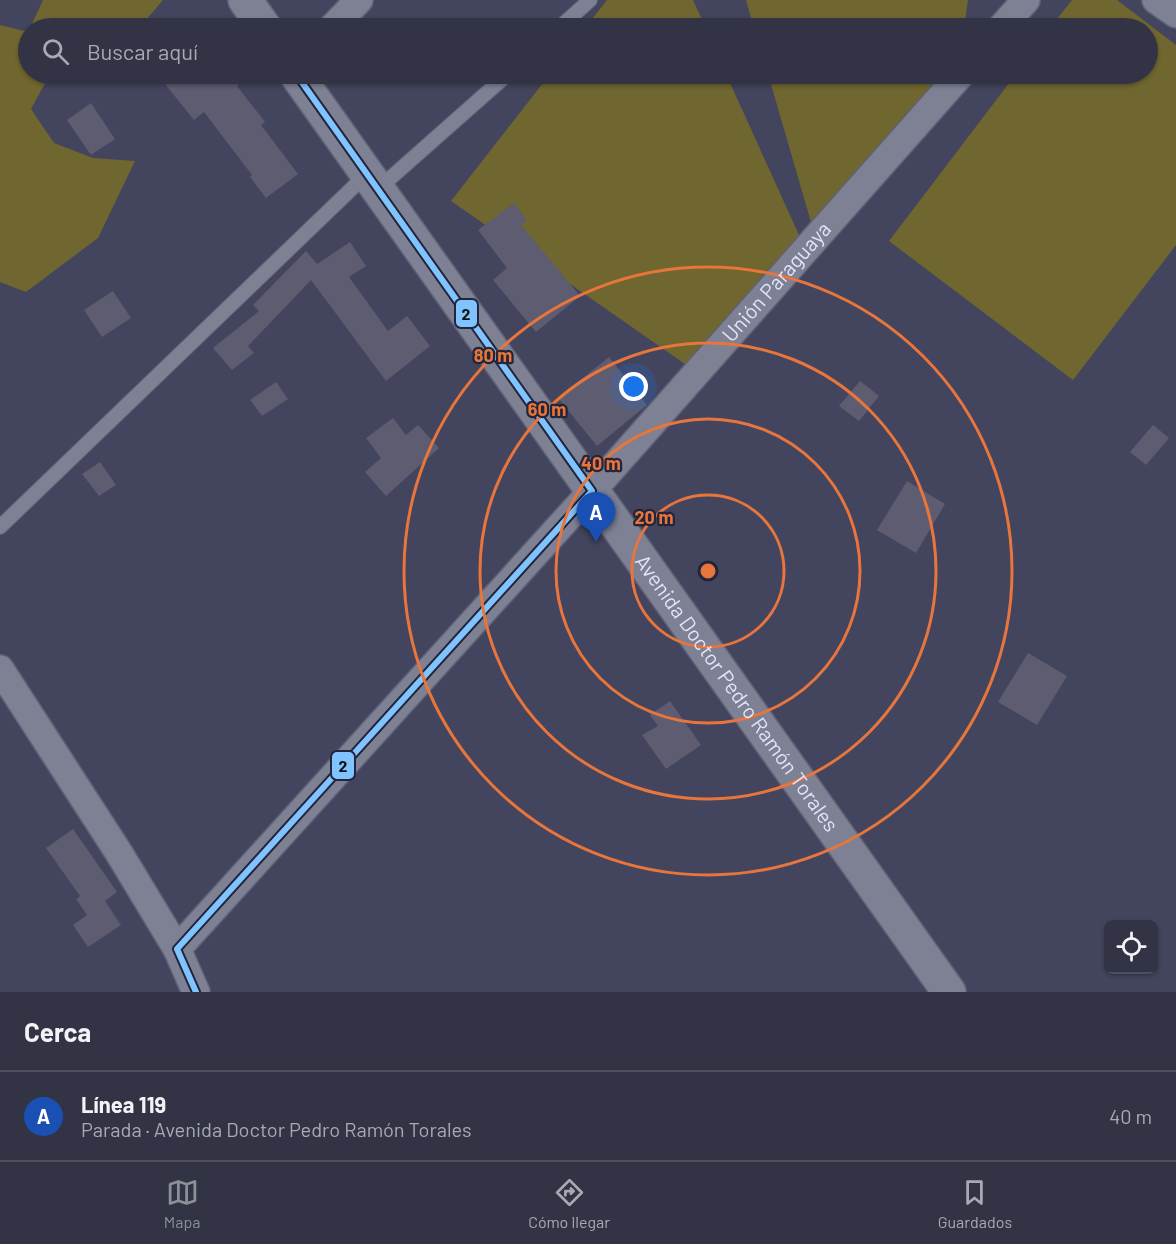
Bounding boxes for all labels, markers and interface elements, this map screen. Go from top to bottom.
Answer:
search box [18,18,1158,84]
icon: search [39,35,72,68]
text: Buscar aquí [87,38,198,64]
street label: Unión Paraguaya [716,216,835,346]
line badge: 2 [455,299,478,328]
text: 2 [462,304,471,323]
text: 80 m [474,344,512,366]
your location [619,372,648,401]
text: 60 m [528,398,566,420]
text: 40 m [581,452,621,474]
pin: A [576,492,616,542]
text: 20 m [635,506,673,528]
street label: Avenida Doctor Pedro Ramón Torales [631,549,845,836]
centre of rings [698,561,718,581]
line badge: 2 [331,751,355,780]
text: 2 [339,756,348,775]
map controls [1104,920,1158,974]
button: locate [1104,920,1158,974]
text: Cerca [24,1016,91,1047]
text: Línea 119 [81,1091,166,1117]
text: A [37,1104,50,1128]
text: 40 m [1109,1104,1152,1128]
text: Parada · Avenida Doctor Pedro Ramón Torales [81,1117,472,1141]
tab: Mapa [164,1176,200,1231]
tab: Cómo llegar [528,1176,610,1231]
tab: Guardados [938,1176,1012,1231]

